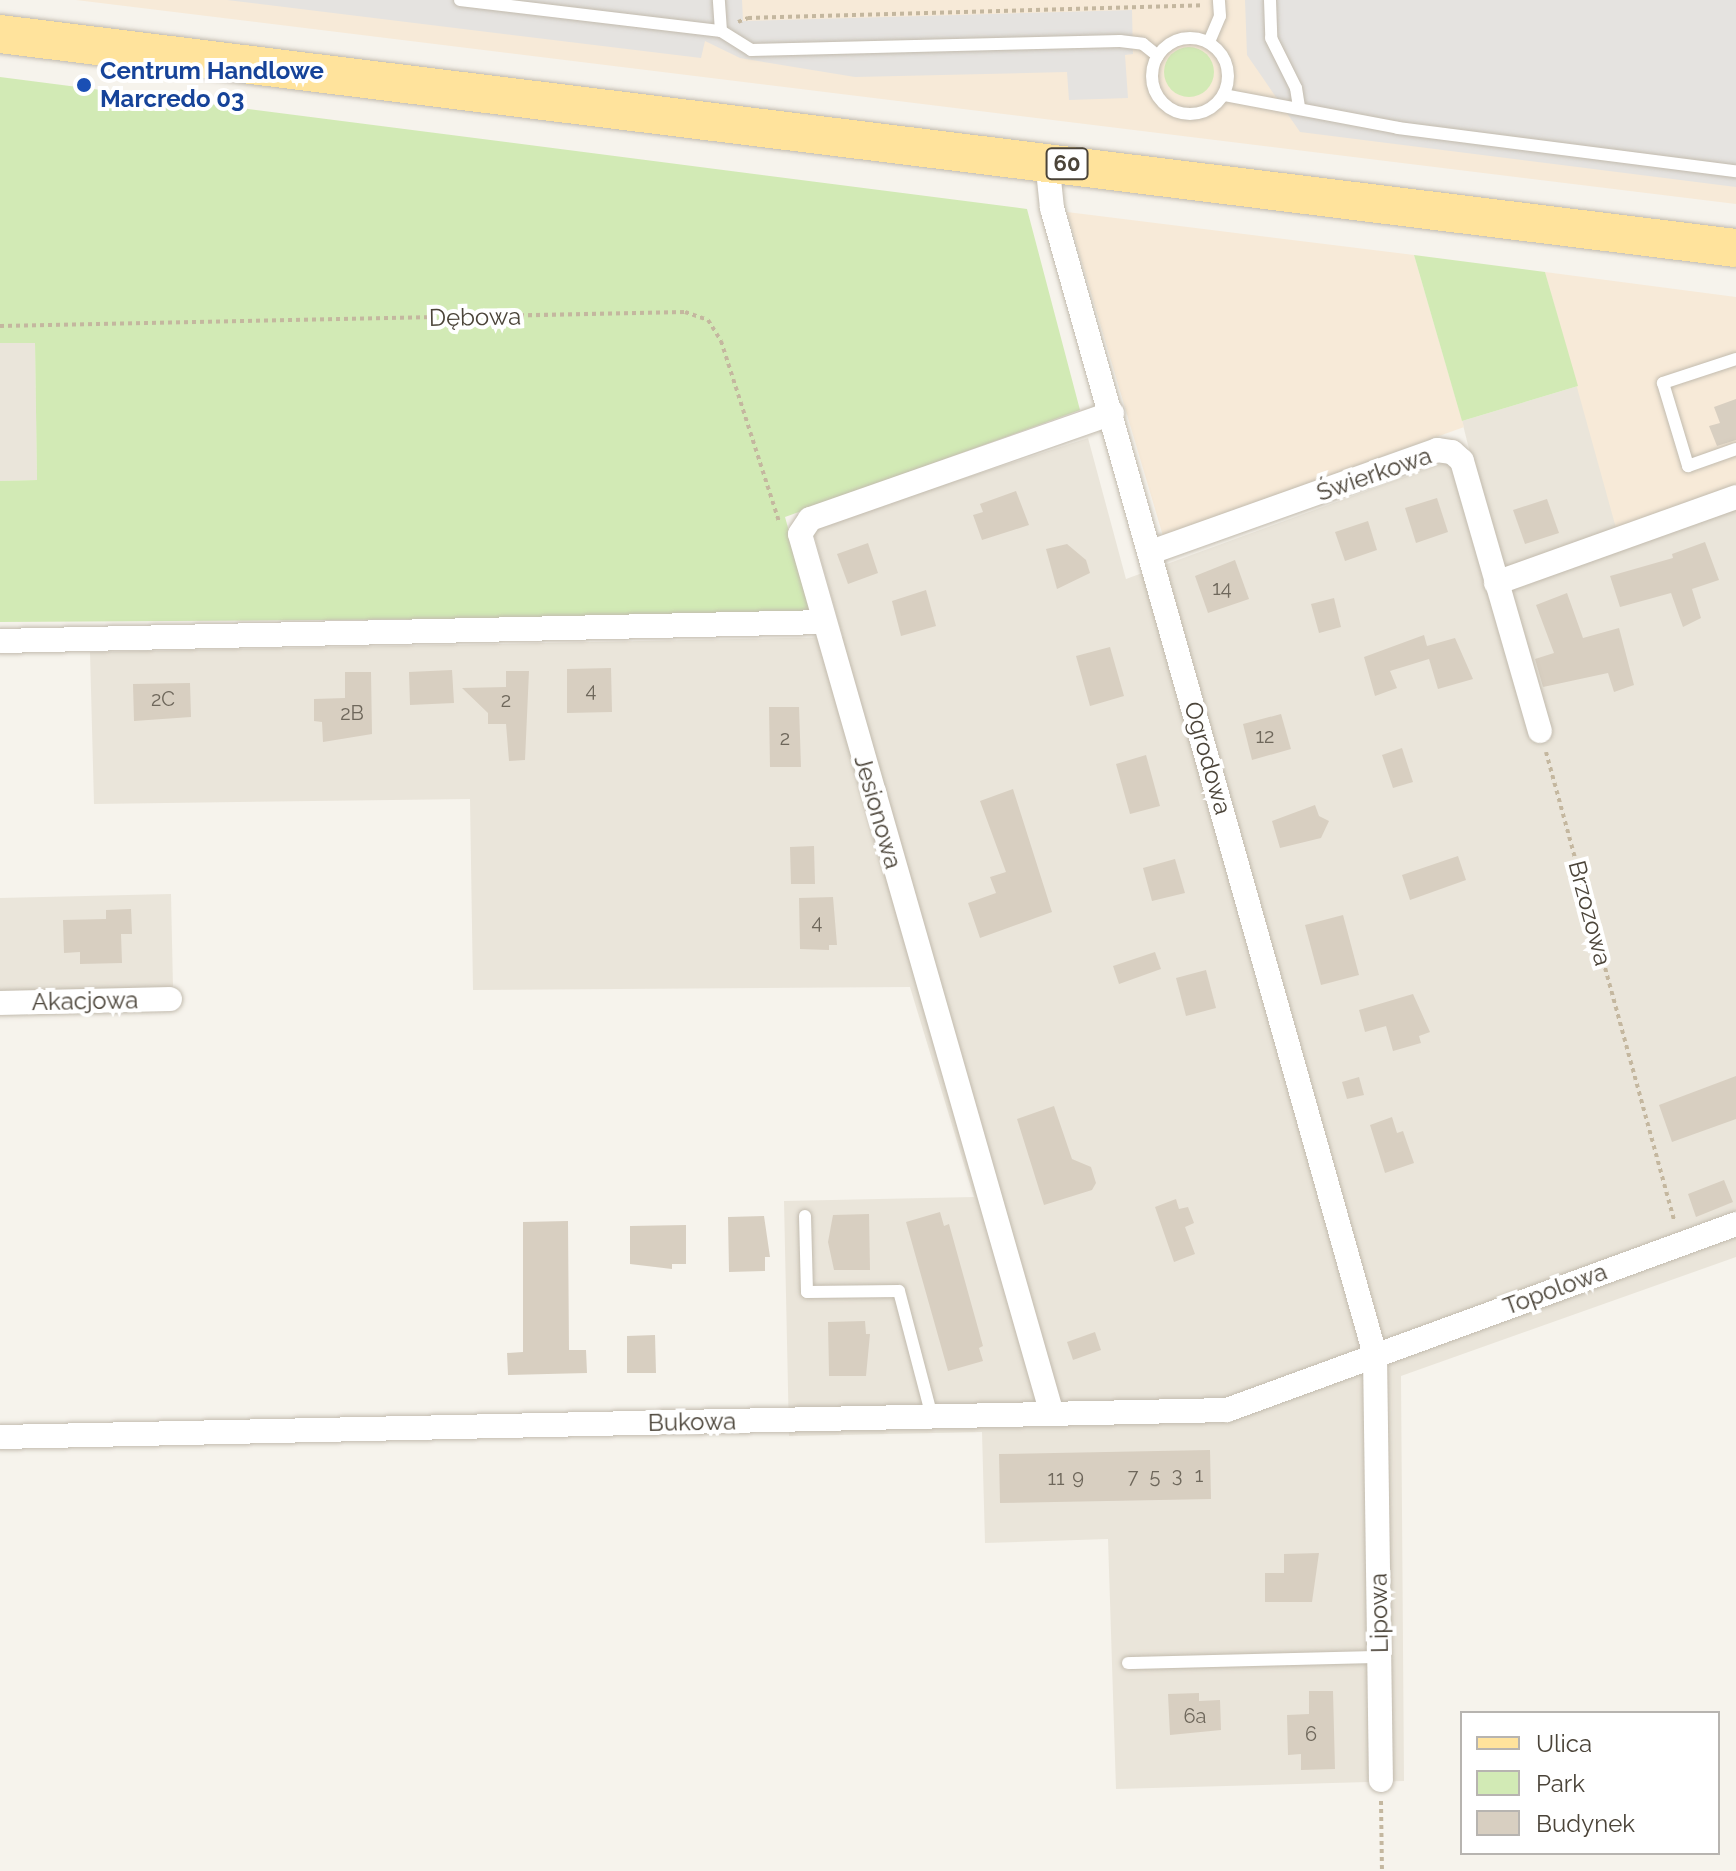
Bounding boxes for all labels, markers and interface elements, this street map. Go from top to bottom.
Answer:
place label: Centrum Handlowe Marcredo 03 [100,57,324,113]
marker: Centrum Handlowe Marcredo 03 [75,76,93,94]
road number: 60 [1045,146,1089,182]
street label: Dębowa [429,302,521,332]
street label: Świerkowa [1313,441,1435,507]
house number: 14 [1212,576,1232,600]
house number: 4 [586,678,596,702]
house number: 2C [151,687,175,711]
house number: 2 [501,688,511,712]
street label: Ogrodowa [1178,698,1238,818]
house number: 2B [340,701,364,725]
house number: 12 [1256,724,1274,748]
house number: 2 [780,726,790,750]
street label: Jesionowa [848,752,908,872]
street label: Brzozowa [1562,857,1618,969]
house number: 4 [812,910,822,934]
street label: Akacjowa [31,986,139,1016]
street label: Topolowa [1499,1257,1611,1321]
street label: Bukowa [648,1407,736,1437]
house number: 3 [1172,1463,1182,1487]
house number: 1 [1195,1463,1203,1487]
house number: 7 [1128,1464,1138,1488]
house number: 5 [1150,1464,1160,1488]
house number: 9 [1072,1465,1084,1489]
house number: 11 [1047,1466,1065,1490]
street label: Lipowa [1364,1573,1394,1653]
house number: 6a [1184,1704,1206,1728]
legend [1460,1711,1720,1855]
house number: 6 [1305,1722,1317,1746]
text: Ulica [1536,1729,1592,1758]
text: Park [1536,1769,1585,1798]
text: Budynek [1536,1809,1635,1838]

